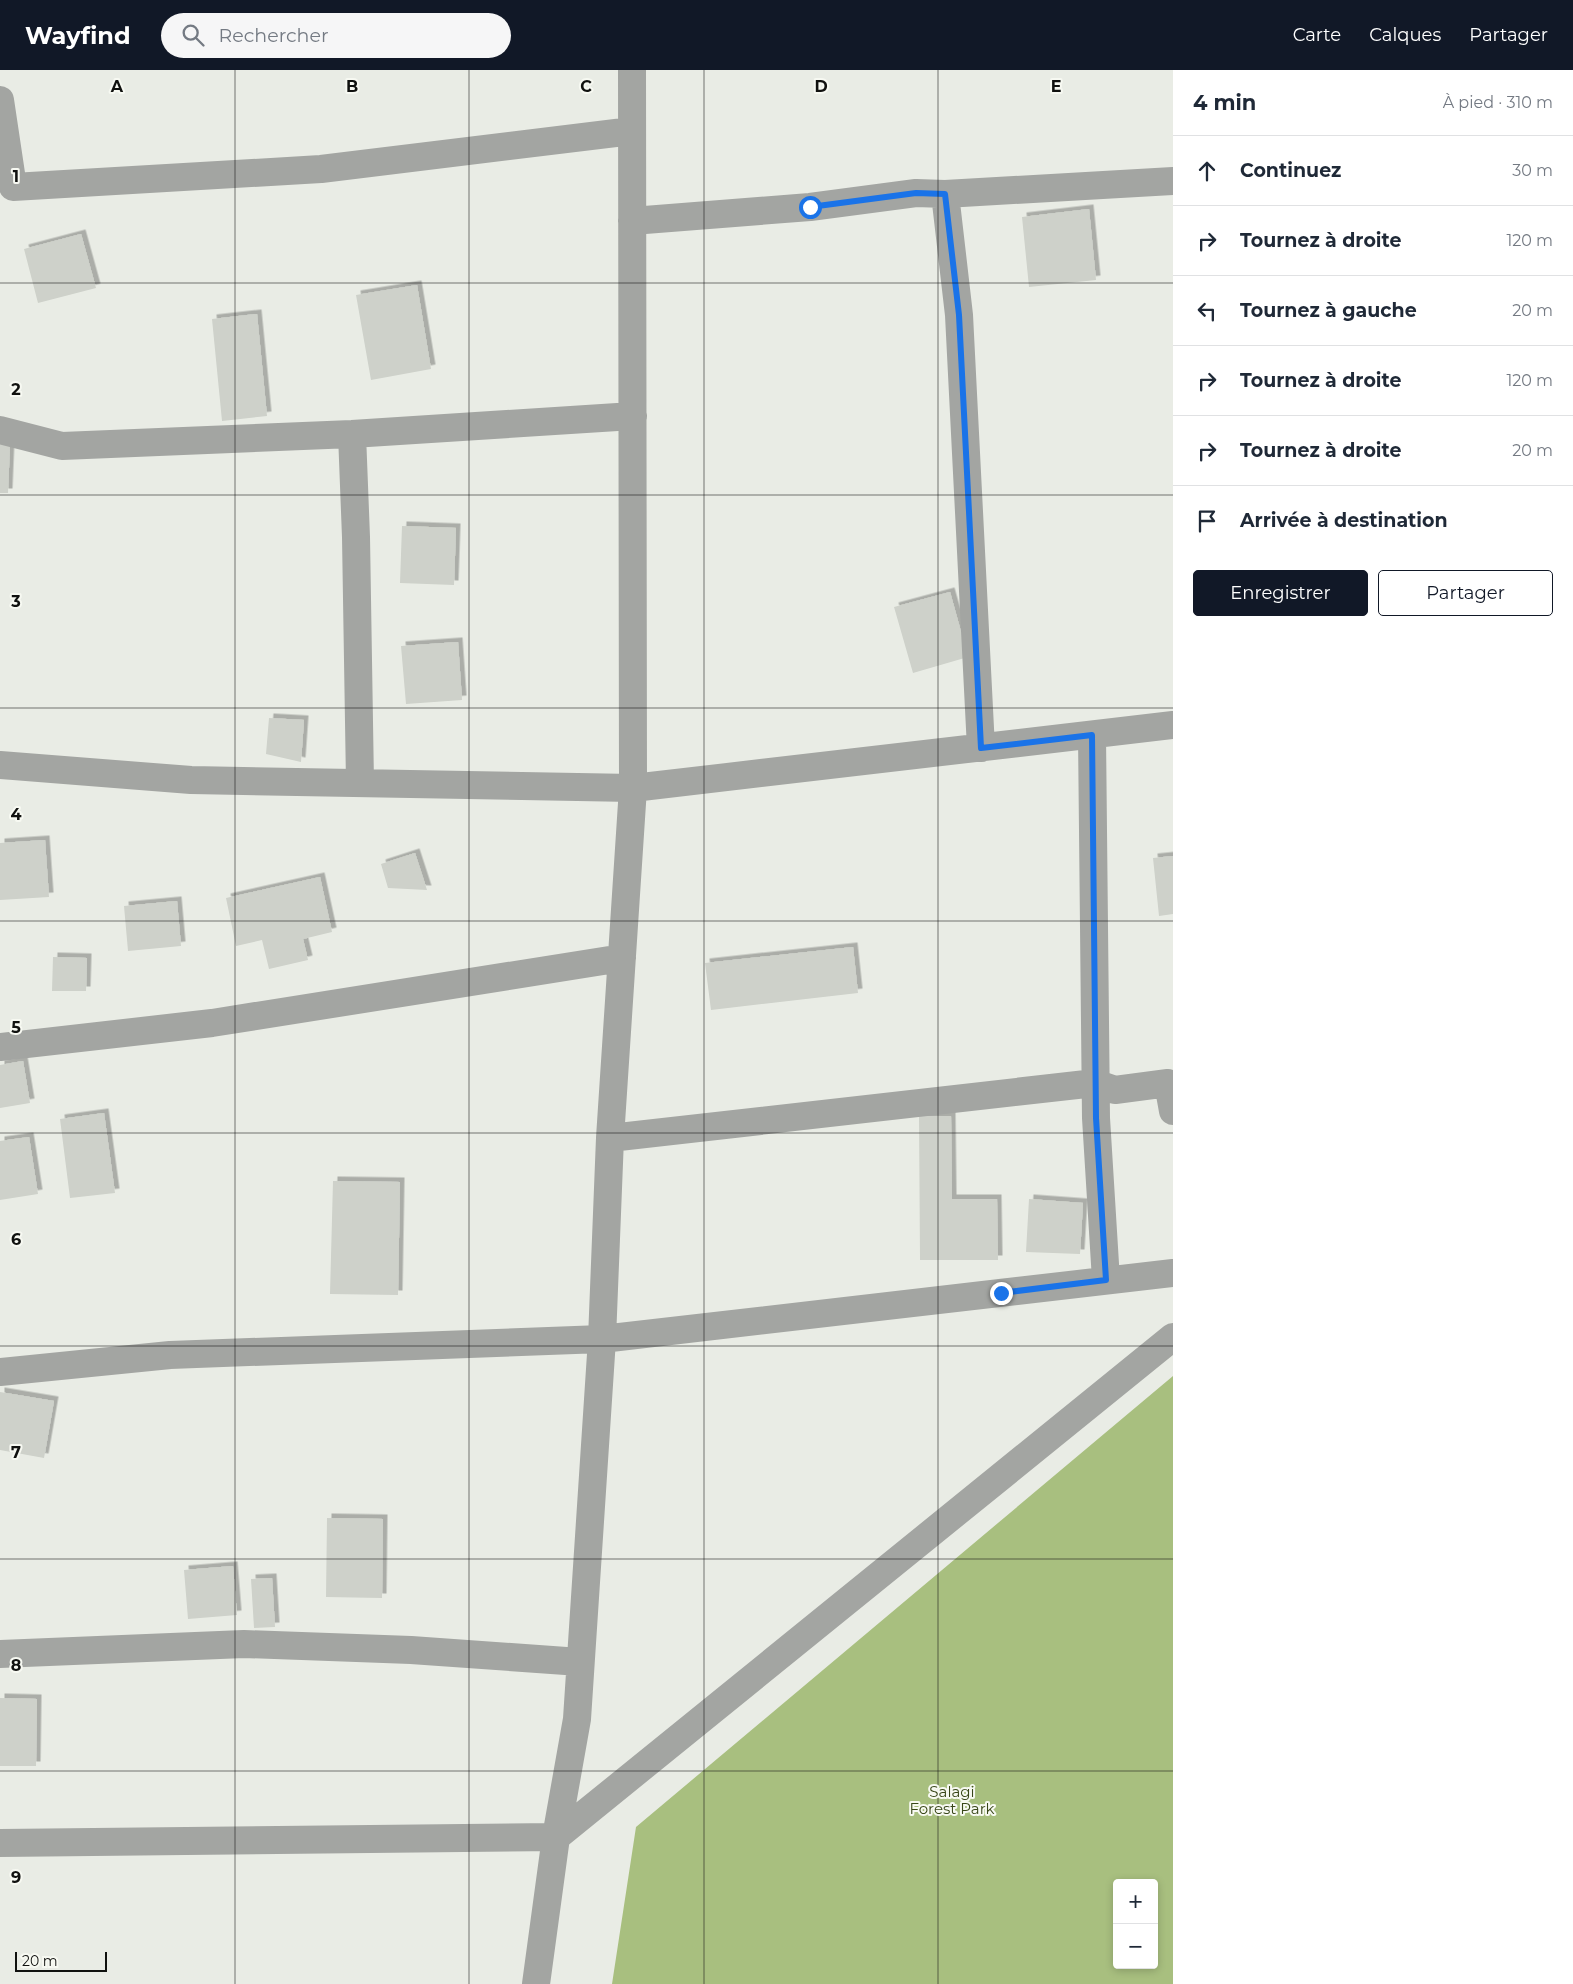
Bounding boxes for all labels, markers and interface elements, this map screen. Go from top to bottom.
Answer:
search box [161,13,511,58]
text: Wayfind [25,21,131,50]
icon: search [179,21,207,49]
text: Rechercher [219,24,329,47]
text: Carte [1293,24,1341,46]
text: Calques [1369,24,1441,46]
text: Partager [1469,24,1548,46]
text: A [110,77,124,96]
text: B [346,77,358,96]
text: C [580,77,592,96]
text: D [814,77,828,96]
text: E [1051,77,1061,96]
text: 4 min [1193,90,1256,115]
text: À pied · 310 m [1443,93,1553,112]
icon: ahead [1193,157,1221,185]
text: Continuez [1240,159,1341,182]
text: 30 m [1512,161,1553,180]
text: 1 [13,167,19,186]
route start [799,196,822,219]
icon: right [1193,227,1221,255]
text: Tournez à droite [1240,229,1401,252]
text: 120 m [1506,231,1553,250]
icon: left [1193,297,1221,325]
text: Tournez à gauche [1240,299,1417,322]
text: 20 m [1512,301,1553,320]
icon: right [1193,367,1221,395]
text: Tournez à droite [1240,369,1401,392]
text: 120 m [1506,371,1553,390]
text: 2 [11,380,21,399]
icon: right [1193,437,1221,465]
text: Tournez à droite [1240,439,1401,462]
text: 20 m [1512,441,1553,460]
icon: arrive [1193,507,1221,535]
text: Arrivée à destination [1240,509,1448,532]
button: Enregistrer [1193,570,1368,616]
button: Partager [1378,570,1553,616]
text: 3 [10,592,21,611]
text: 4 [10,805,22,824]
text: 5 [11,1018,21,1037]
text: 6 [11,1230,21,1249]
route end [990,1282,1013,1305]
text: 7 [11,1443,21,1462]
text: 8 [11,1656,21,1675]
park label: Salagi Forest Park [909,1782,995,1818]
text: 9 [11,1868,21,1887]
map controls [1113,1879,1158,1969]
button: + [1113,1879,1158,1924]
button: − [1113,1924,1158,1969]
scale bar [15,1949,108,1972]
text: 20 m [22,1952,58,1970]

